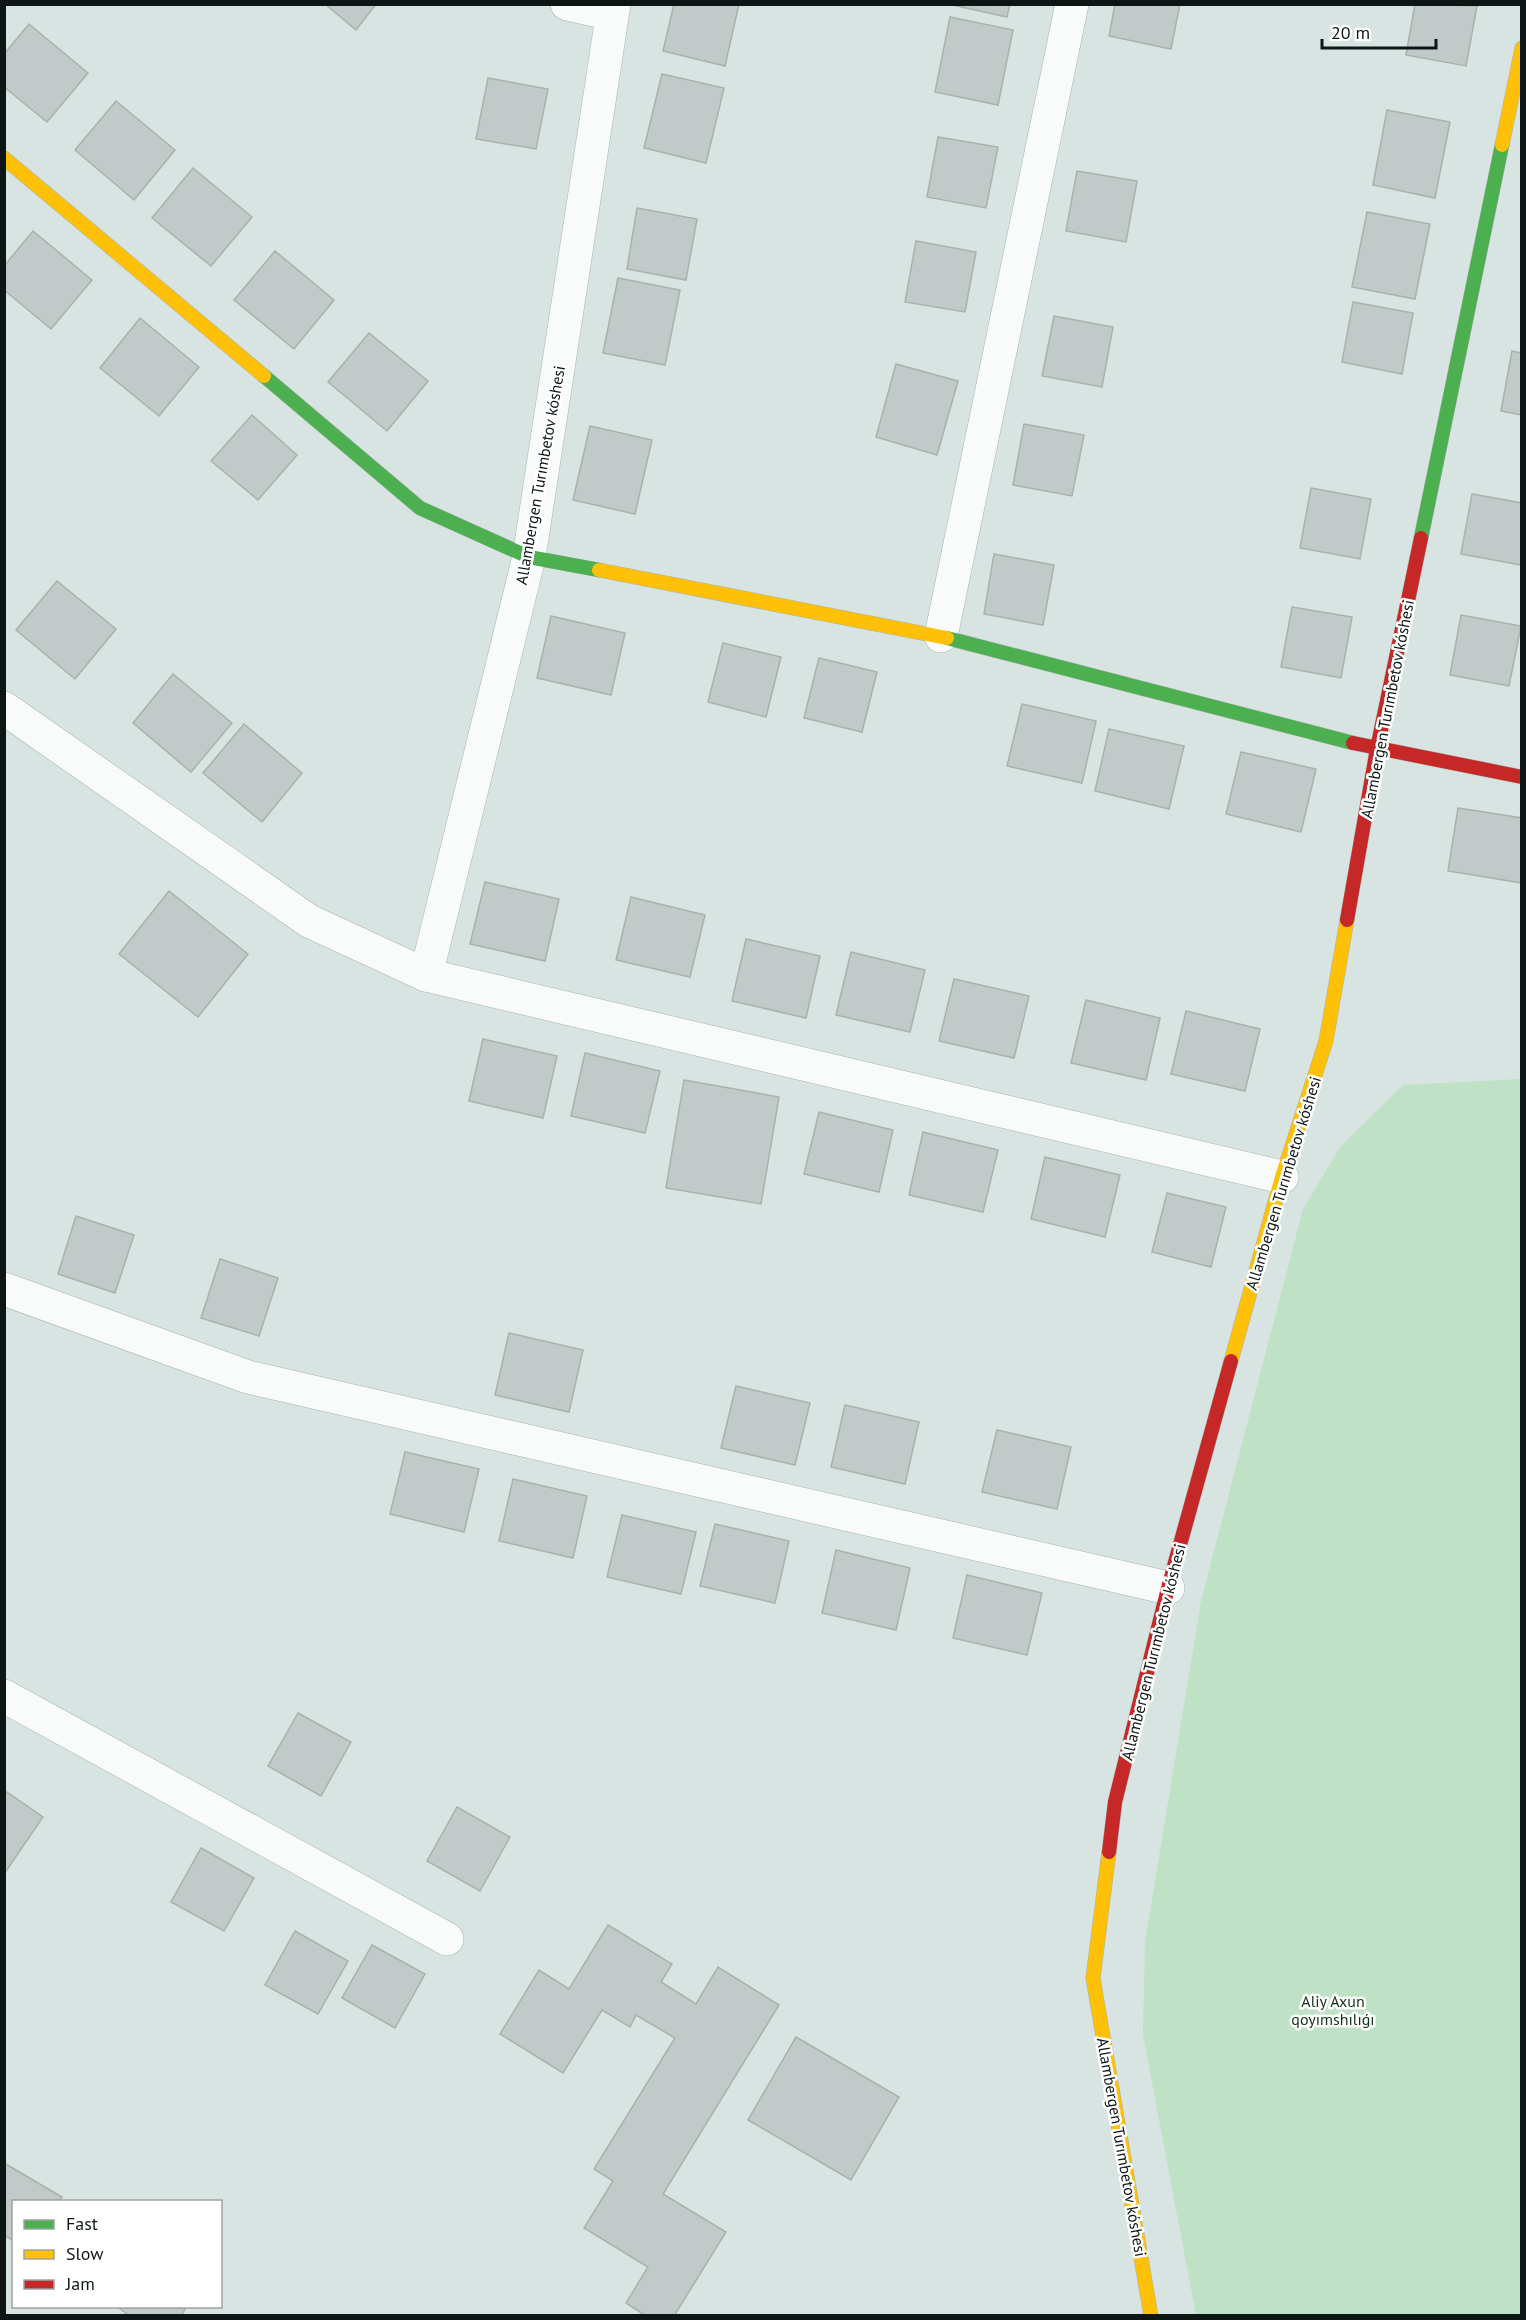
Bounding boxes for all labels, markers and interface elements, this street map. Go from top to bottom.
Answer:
scale bar [1322,12,1436,50]
text: 20 m [1331,21,1370,44]
street label: Allambergen Turımbetov kóshesi [511,364,569,586]
street label: Allambergen Turımbetov kóshesi [1356,598,1418,820]
street label: Allambergen Turımbetov kóshesi [1241,1074,1325,1292]
street label: Allambergen Turımbetov kóshesi [1116,1542,1190,1762]
park label: Aliy Axun qoyımshılıǵı [1291,1991,1375,2029]
street label: Allambergen Turımbetov kóshesi [1093,2036,1151,2258]
legend [12,2200,222,2308]
text: Fast [66,2212,98,2235]
text: Slow [66,2242,104,2265]
text: Jam [65,2272,95,2295]

